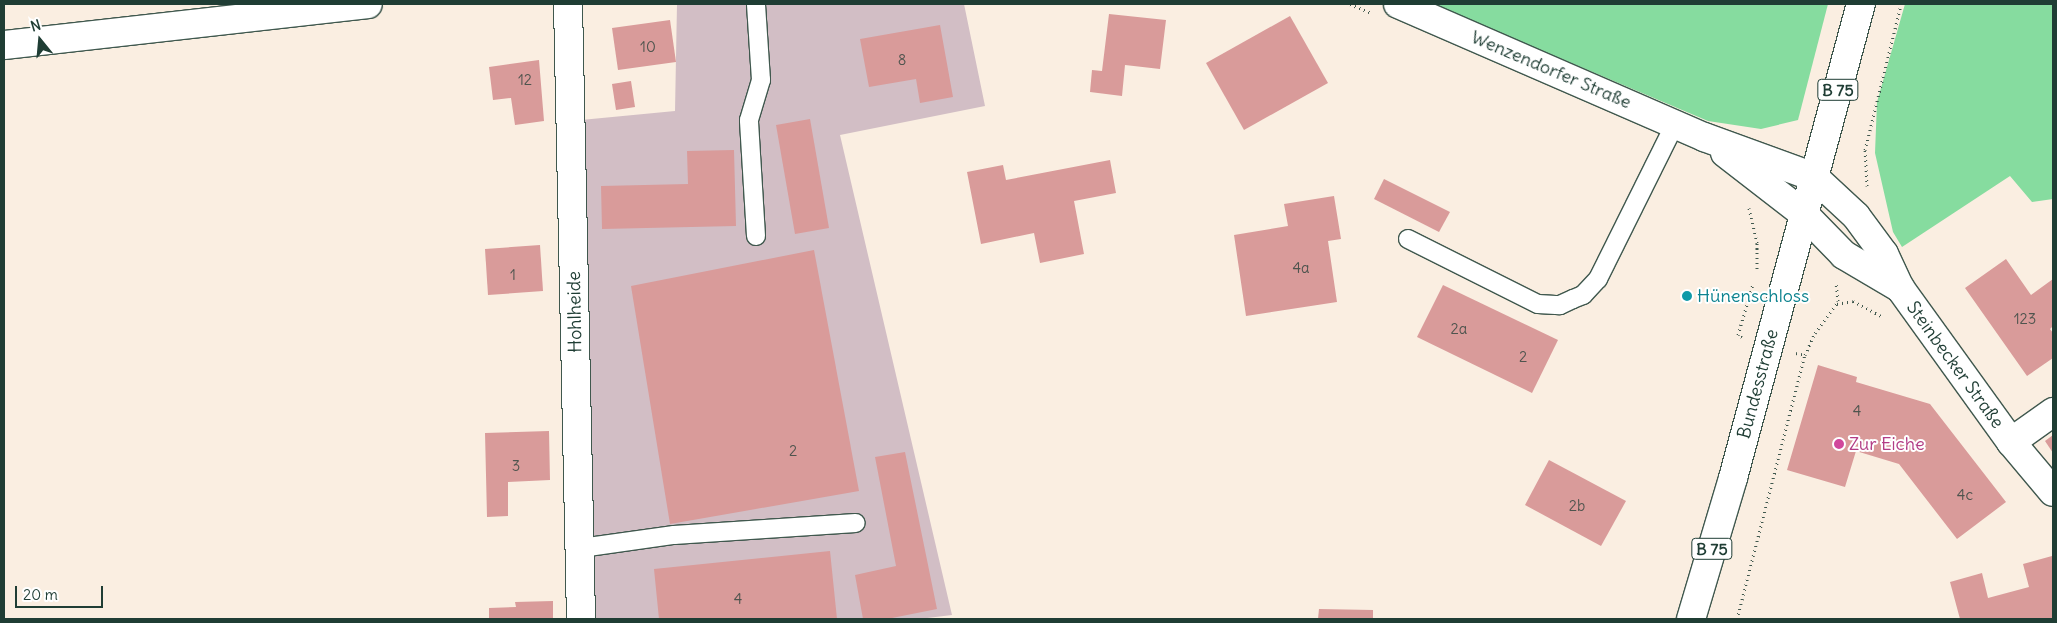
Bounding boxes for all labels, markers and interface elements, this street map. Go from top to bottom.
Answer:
north arrow [15,15,65,65]
text: N [28,16,43,36]
street label: Wenzendorfer Straße [1468,27,1634,113]
house number: 10 [640,38,656,56]
house number: 8 [898,51,906,69]
house number: 12 [518,71,532,89]
road number: B 75 [1817,76,1859,104]
house number: 4a [1292,259,1310,277]
house number: 1 [510,266,516,284]
street label: Hohlheide [563,271,587,353]
place label: Hünenschloss [1697,285,1809,307]
marker: Hünenschloss [1681,290,1693,302]
street label: Steinbecker Straße [1902,297,2008,433]
house number: 123 [2014,310,2036,328]
house number: 2a [1451,320,1467,338]
street label: Bundesstraße [1733,327,1783,441]
house number: 2 [1519,348,1527,366]
house number: 4 [1853,402,1861,420]
place label: Zur Eiche [1849,433,1925,455]
marker: Zur Eiche [1833,438,1845,450]
house number: 2 [789,442,797,460]
house number: 3 [512,457,520,475]
house number: 4c [1957,486,1973,504]
house number: 2b [1569,497,1585,515]
road number: B 75 [1691,536,1733,562]
scale bar [18,576,105,608]
text: 20 m [23,585,58,604]
house number: 4 [734,590,742,608]

